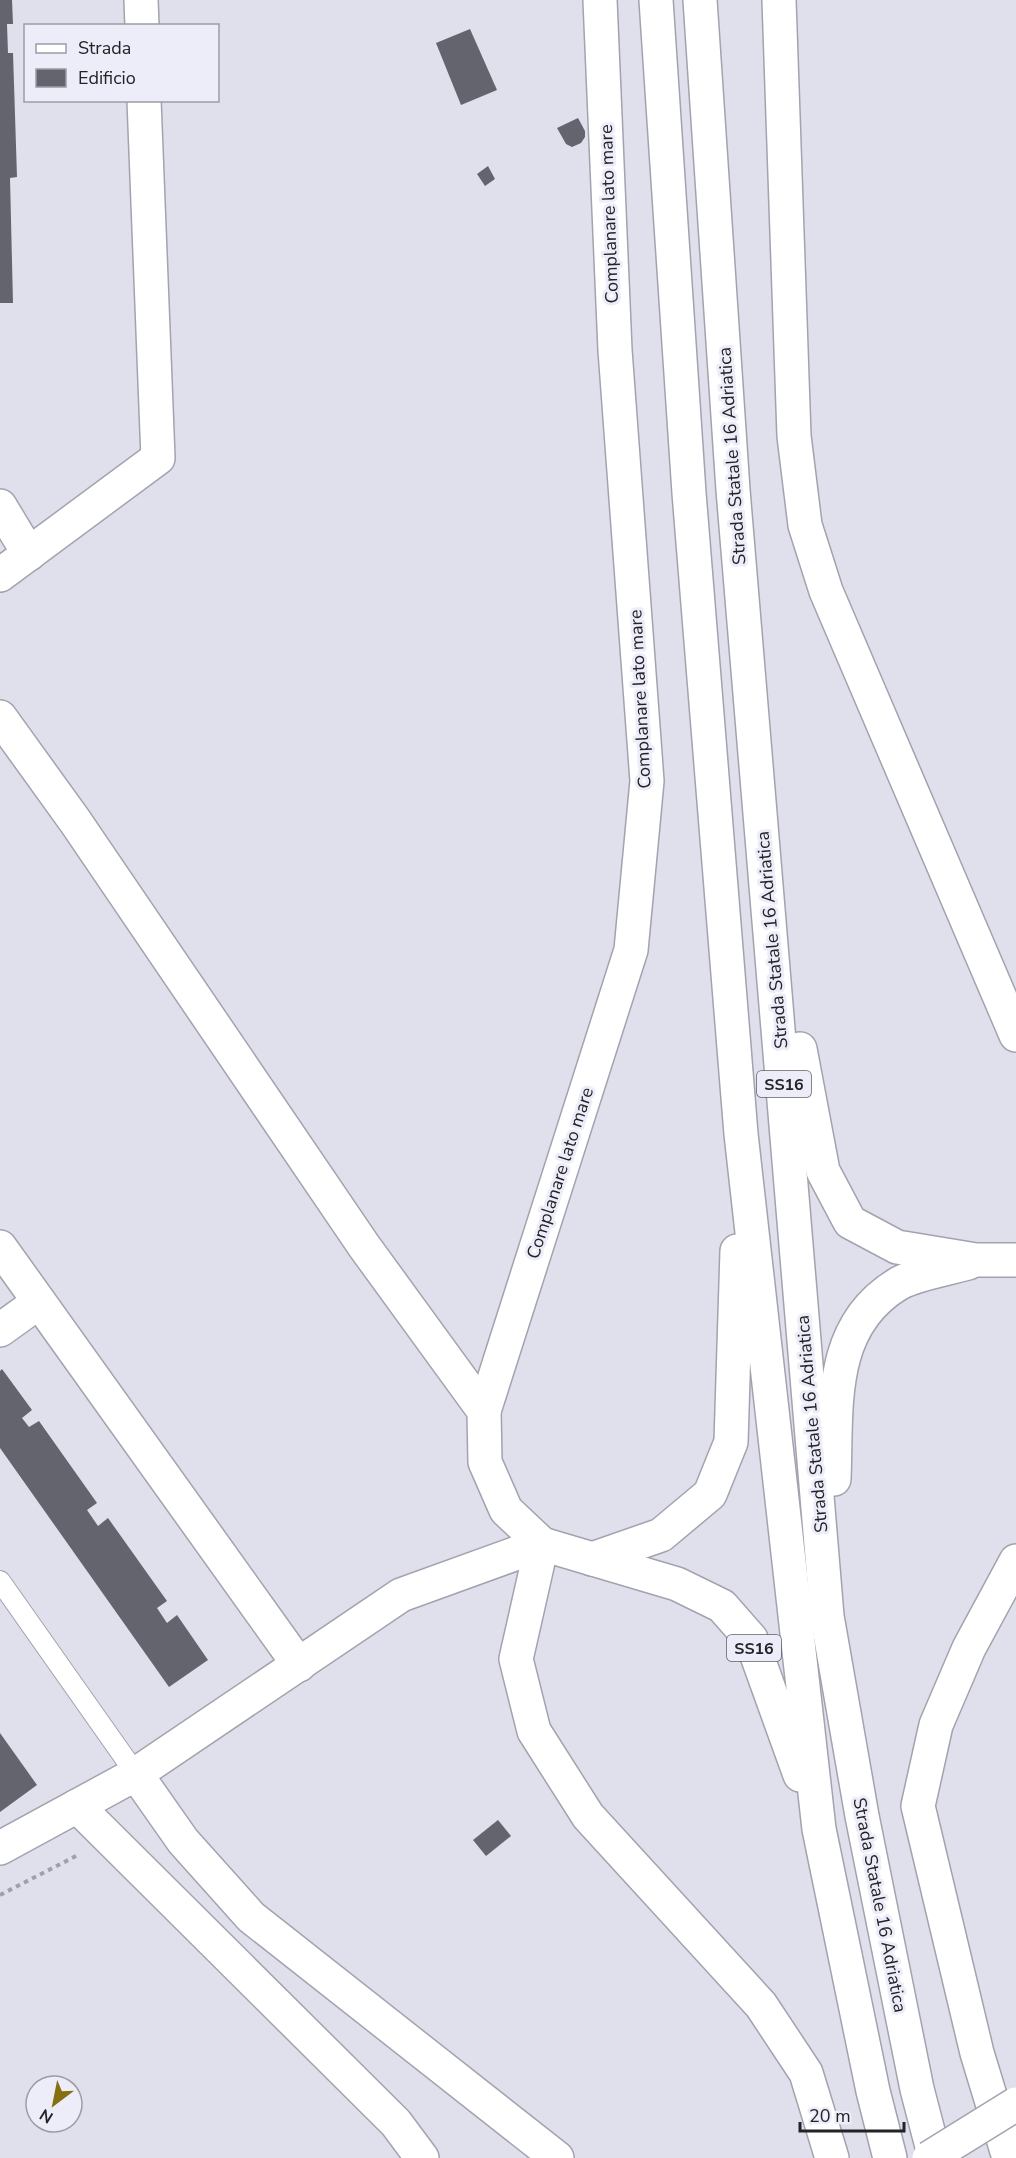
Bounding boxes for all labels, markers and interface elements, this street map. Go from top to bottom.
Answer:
legend [24,24,219,102]
text: Strada [78,36,131,60]
text: Edificio [78,66,136,90]
street label: Complanare lato mare [594,124,624,304]
street label: Strada Statale 16 Adriatica [712,346,752,566]
street label: Complanare lato mare [623,609,657,789]
street label: Strada Statale 16 Adriatica [751,830,793,1050]
road number: SS16 [757,1071,811,1097]
street label: Complanare lato mare [521,1084,599,1262]
street label: Strada Statale 16 Adriatica [791,1314,833,1534]
road number: SS16 [727,1635,781,1661]
street label: Strada Statale 16 Adriatica [847,1796,913,2014]
north arrow [24,2074,84,2134]
scale bar [800,2095,904,2133]
text: N [36,2103,57,2128]
text: 20 m [809,2104,851,2128]

